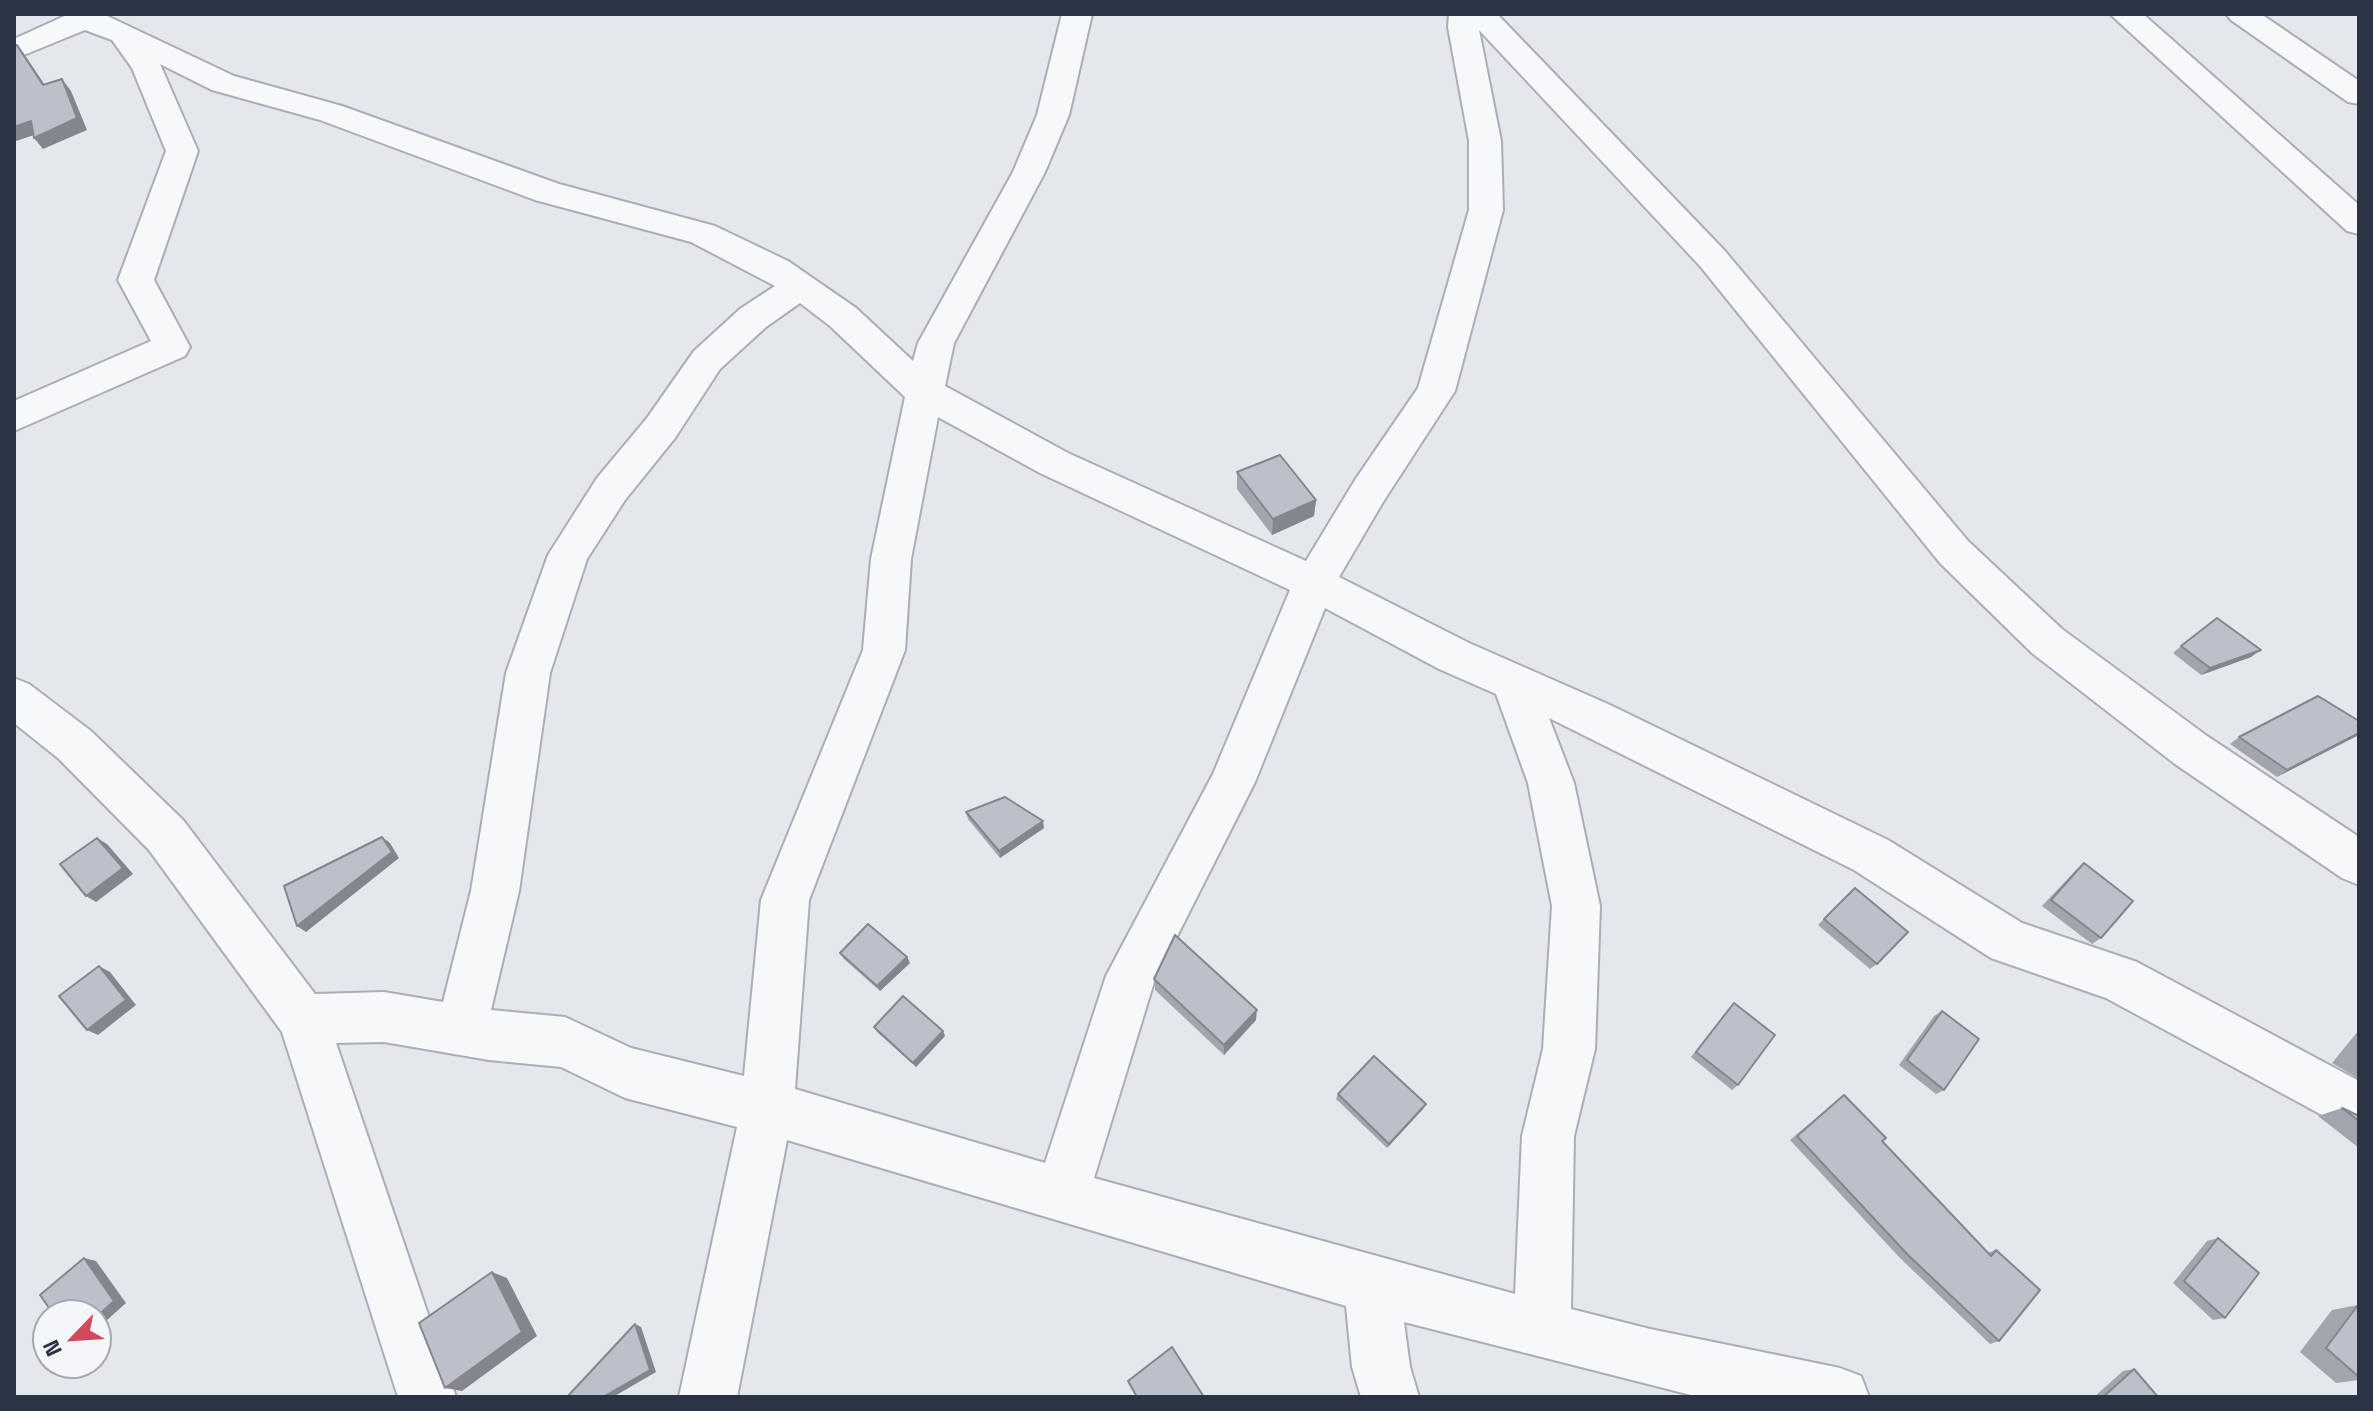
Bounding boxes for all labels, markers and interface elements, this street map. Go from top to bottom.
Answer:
north arrow [32,1299,112,1379]
text: N [36,1336,68,1361]

